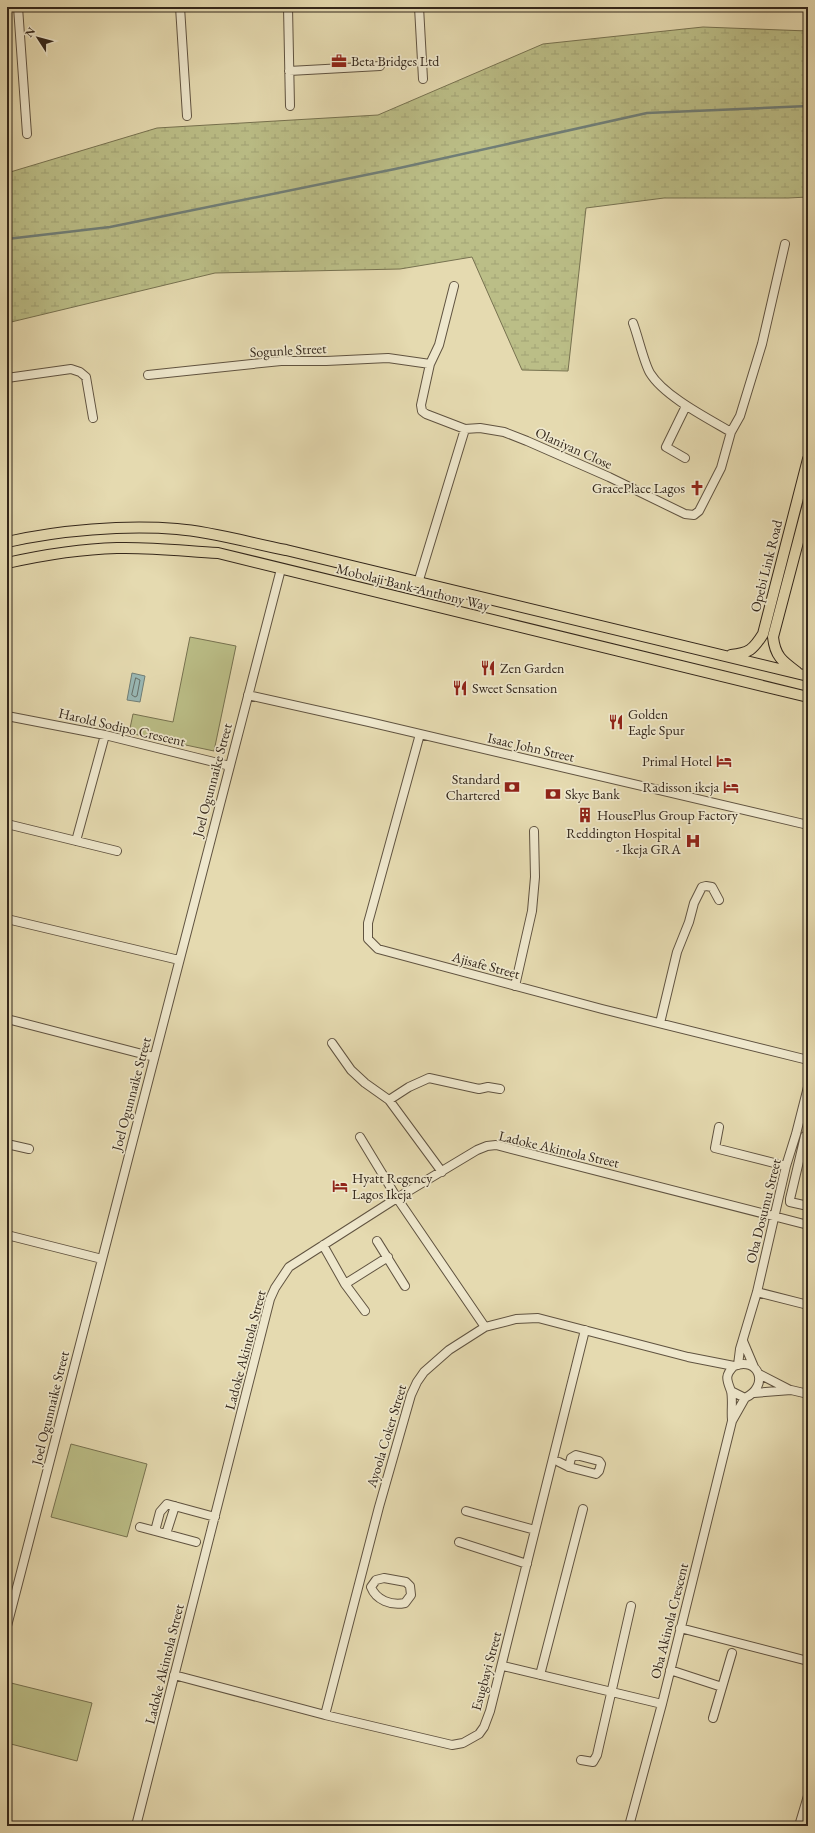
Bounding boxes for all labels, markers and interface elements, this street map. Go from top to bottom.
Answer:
north arrow [18,18,58,58]
text: N [22,24,38,40]
office icon: Beta Bridges Ltd [330,52,348,70]
place label: Beta Bridges Ltd [351,52,440,70]
street label: Sogunle Street [249,339,327,361]
street label: Olaniyan Close [533,423,616,473]
place label: GracePlace Lagos [592,479,685,497]
church icon: GracePlace Lagos [688,479,706,497]
street label: Opebi Link Road [746,517,786,614]
street label: Mobolaji Bank-Anthony Way [334,559,492,615]
restaurant icon: Zen Garden [479,659,497,677]
place label: Zen Garden [500,659,565,677]
restaurant icon: Sweet Sensation [451,679,469,697]
place label: Sweet Sensation [472,679,558,697]
street label: Harold Sodipo Crescent [57,704,188,751]
place label: Golden Eagle Spur [628,705,685,739]
restaurant icon: Golden Eagle Spur [607,713,625,731]
street label: Joel Ogunnaike Street [188,721,236,840]
street label: Isaac John Street [486,728,577,766]
place label: Primal Hotel [642,752,713,770]
hotel icon: Primal Hotel [715,752,733,770]
place label: Standard Chartered [446,770,501,804]
bank icon: Standard Chartered [503,778,521,796]
place label: Radisson ikeja [643,778,719,796]
hotel icon: Radisson ikeja [722,778,740,796]
bank icon: Skye Bank [544,785,562,803]
place label: Skye Bank [565,785,620,803]
building icon: HousePlus Group Factory [576,806,594,824]
place label: HousePlus Group Factory [597,806,739,824]
place label: Reddington Hospital - Ikeja GRA [566,824,682,858]
hospital icon: Reddington Hospital - Ikeja GRA [684,832,702,850]
street label: Ajisafe Street [449,947,522,983]
street label: Joel Ogunnaike Street [107,1035,155,1154]
street label: Ladoke Akintola Street [497,1126,622,1172]
street label: Oba Dosumu Street [741,1156,785,1265]
place label: Hyatt Regency Lagos Ikeja [352,1169,433,1203]
hotel icon: Hyatt Regency Lagos Ikeja [331,1177,349,1195]
street label: Ladoke Akintola Street [220,1288,270,1412]
street label: Joel Ogunnaike Street [27,1349,73,1468]
street label: Ayoola Coker Street [361,1382,410,1491]
street label: Oba Akinola Crescent [646,1561,692,1681]
street label: Ladoke Akintola Street [140,1602,188,1726]
street label: Esugbayi Street [467,1629,505,1713]

